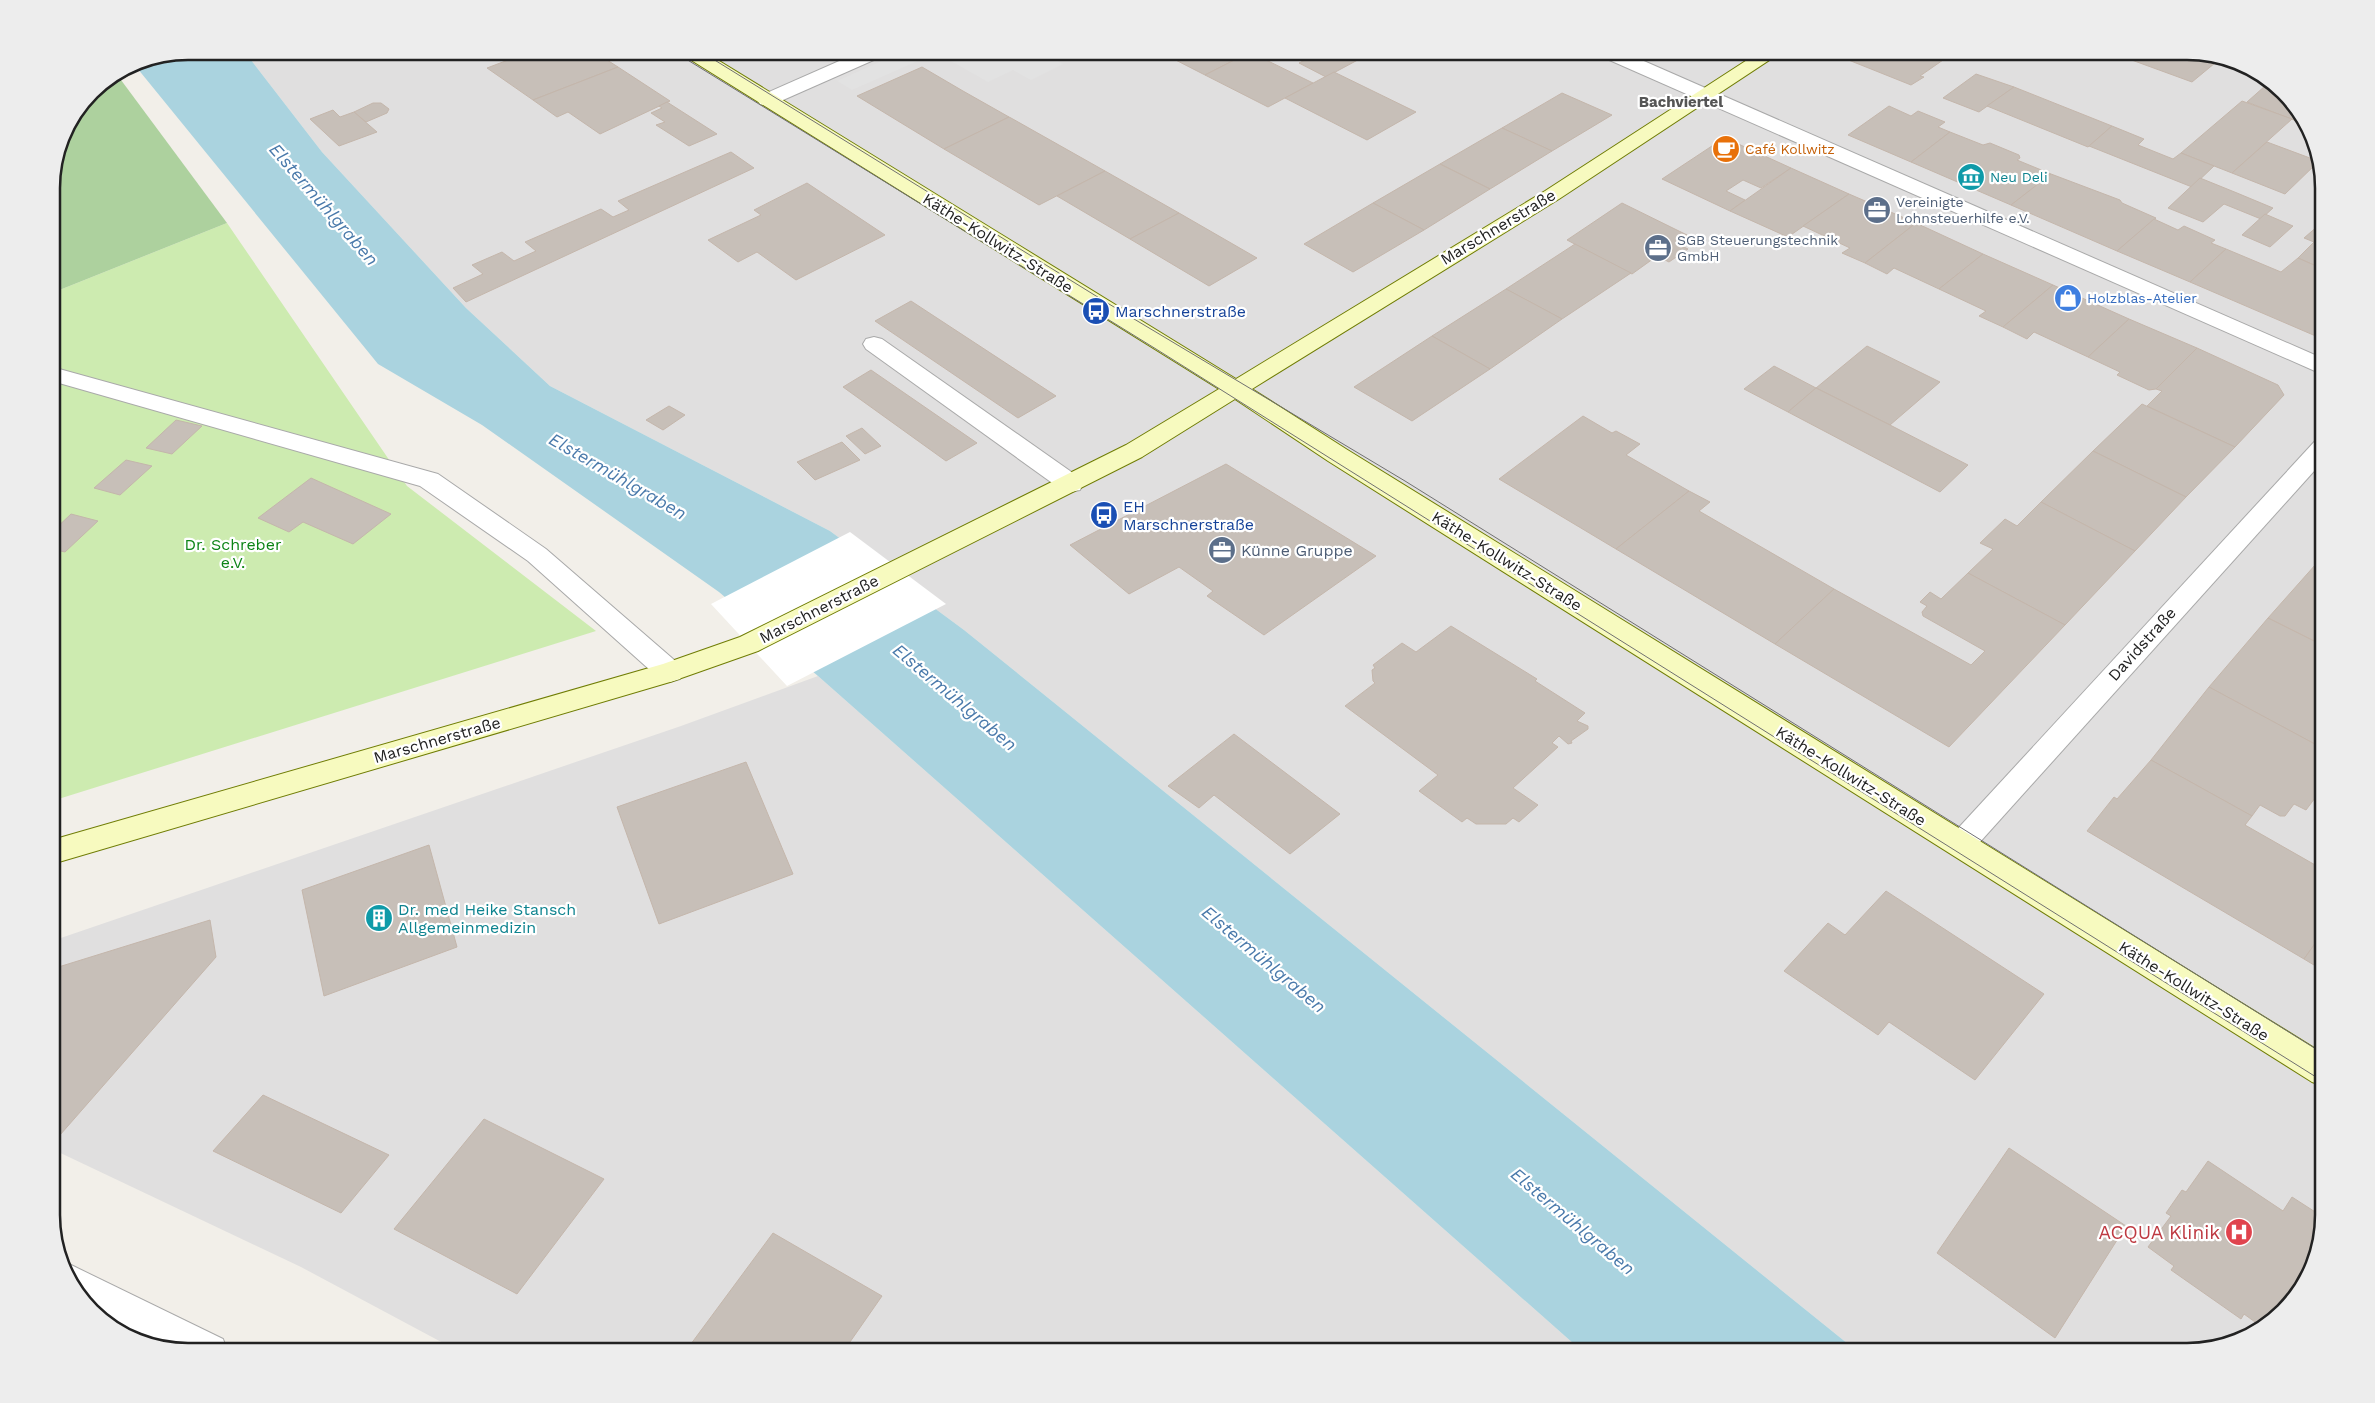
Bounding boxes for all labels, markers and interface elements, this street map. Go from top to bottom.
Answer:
district label: Bachviertel [1639,93,1723,111]
cafe icon: Café Kollwitz [1711,134,1741,164]
water label: Elstermühlgraben [265,139,383,269]
place label: Café Kollwitz [1745,141,1835,157]
museum icon: Neu Deli [1956,162,1986,192]
place label: Neu Deli [1990,169,2048,185]
street label: Marschnerstraße [1437,185,1559,269]
street label: Käthe-Kollwitz-Straße [919,189,1077,297]
place label: Vereinigte Lohnsteuerhilfe e.V. [1896,194,2030,226]
office icon: Vereinigte Lohnsteuerhilfe e.V. [1862,195,1892,225]
place label: SGB Steuerungstechnik GmbH [1677,232,1838,264]
office icon: SGB Steuerungstechnik GmbH [1643,233,1673,263]
shop icon: Holzblas-Atelier [2053,283,2083,313]
place label: Holzblas-Atelier [2087,290,2197,306]
bus stop icon: Marschnerstraße [1081,296,1111,326]
place label: Marschnerstraße [1115,302,1246,321]
water label: Elstermühlgraben [546,428,690,524]
place label: EH Marschnerstraße [1123,497,1254,534]
bus stop icon: EH Marschnerstraße [1089,500,1119,530]
street label: Käthe-Kollwitz-Straße [1428,507,1586,615]
park label: Dr. Schreber e.V. [185,535,282,572]
office icon: Künne Gruppe [1207,535,1237,565]
place label: Künne Gruppe [1241,541,1353,560]
street label: Marschnerstraße [756,571,882,647]
street label: Davidstraße [2104,603,2180,685]
water label: Elstermühlgraben [889,639,1021,755]
street label: Marschnerstraße [371,713,503,767]
street label: Käthe-Kollwitz-Straße [1772,722,1930,830]
place label: Dr. med Heike Stansch Allgemeinmedizin [398,900,576,937]
water label: Elstermühlgraben [1198,901,1330,1017]
building icon: Dr. med Heike Stansch Allgemeinmedizin [364,903,394,933]
street label: Käthe-Kollwitz-Straße [2115,937,2273,1045]
water label: Elstermühlgraben [1507,1163,1639,1279]
hospital icon: ACQUA Klinik [2224,1217,2254,1247]
place label: ACQUA Klinik [2098,1221,2220,1244]

